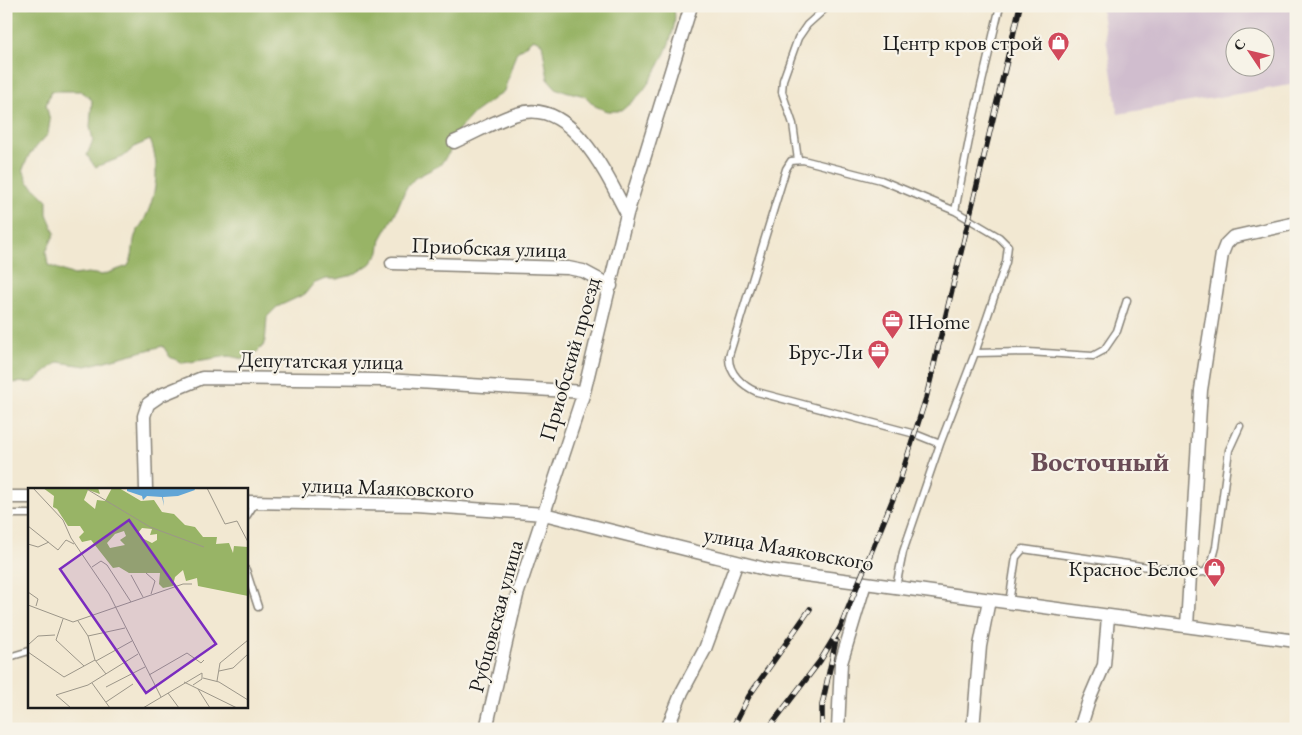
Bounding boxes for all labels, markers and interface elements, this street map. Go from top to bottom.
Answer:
place label: Центр кров строй [883,28,1043,57]
north arrow [1224,28,1274,78]
shop icon: Центр кров строй [1047,30,1071,61]
text: С [1229,35,1250,54]
street label: Приобская улица [411,230,568,265]
street label: Приобский проезд [532,274,607,445]
place label: IHome [908,307,970,336]
office icon: IHome [880,309,904,340]
place label: Брус-Ли [788,337,863,366]
office icon: Брус-Ли [867,339,891,370]
street label: Депутатская улица [238,345,404,376]
district label: Восточный [1031,443,1169,479]
street label: улица Маяковского [301,470,475,505]
inset map [28,488,248,708]
street label: улица Маяковского [702,519,876,578]
street label: Рубцовская улица [461,536,530,696]
place label: Красное Белое [1068,554,1198,583]
shop icon: Красное Белое [1202,556,1226,587]

